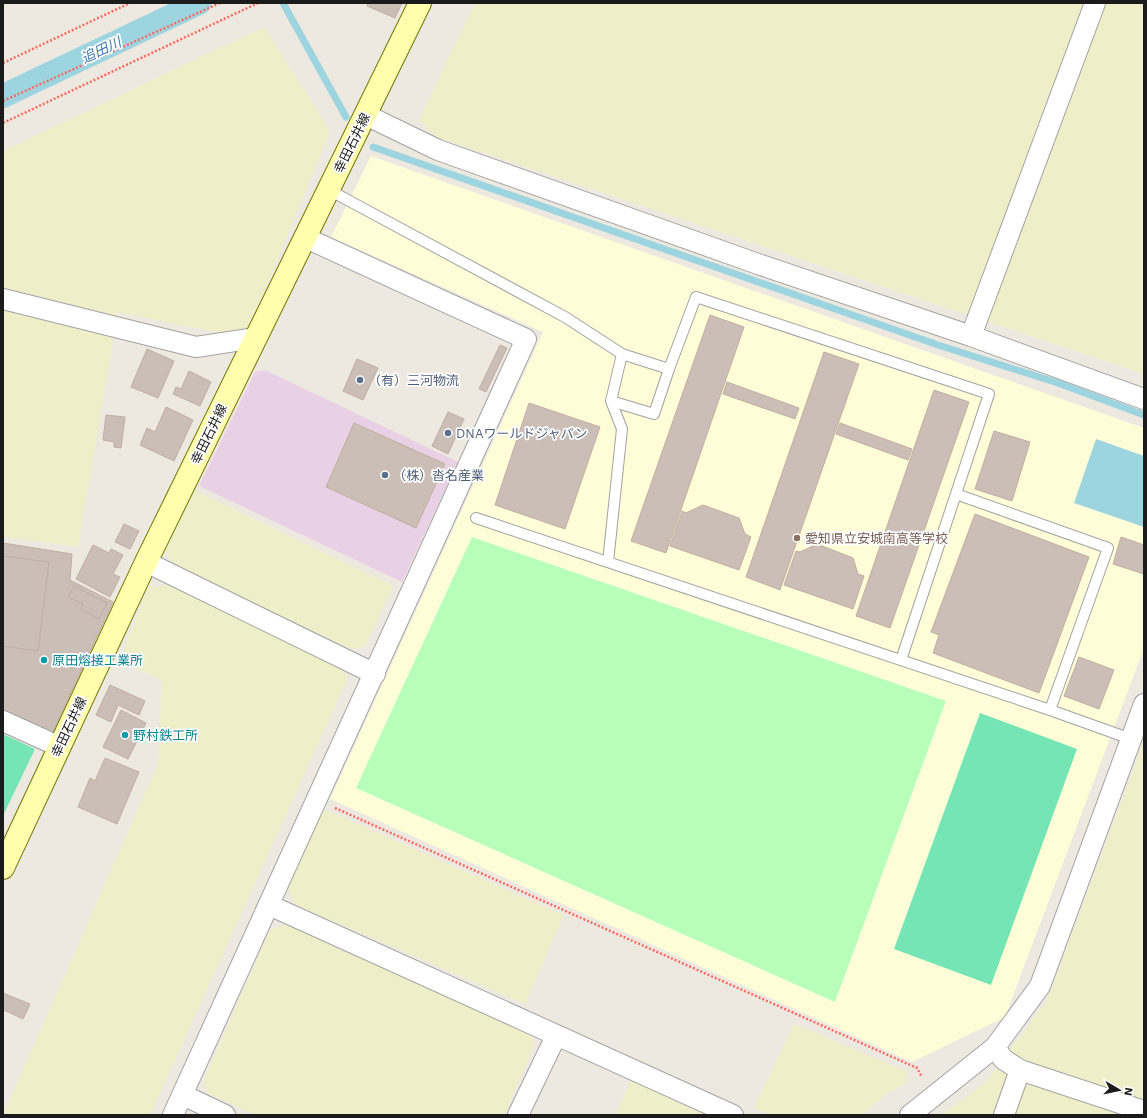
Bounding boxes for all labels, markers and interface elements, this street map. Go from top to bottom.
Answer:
water label: 追田川 [79,33,125,66]
street label: 幸田石井線 [331,110,373,176]
place label: （有）三河物流 [368,373,459,388]
marker: （有）三河物流 [355,375,365,385]
street label: 幸田石井線 [188,401,230,467]
place label: DNAワールドジャパン [456,426,588,441]
marker: DNAワールドジャパン [443,428,453,438]
place label: （株）沓名産業 [393,468,484,483]
marker: （株）沓名産業 [380,470,390,480]
place label: 愛知県立安城南高等学校 [805,531,948,546]
marker: 愛知県立安城南高等学校 [792,533,802,543]
place label: 原田熔接工業所 [52,653,143,668]
marker: 原田熔接工業所 [39,655,49,665]
street label: 幸田石井線 [48,694,90,760]
place label: 野村鉄工所 [133,728,198,743]
marker: 野村鉄工所 [120,730,130,740]
north arrow [1099,1070,1139,1110]
text: N [1121,1086,1135,1097]

